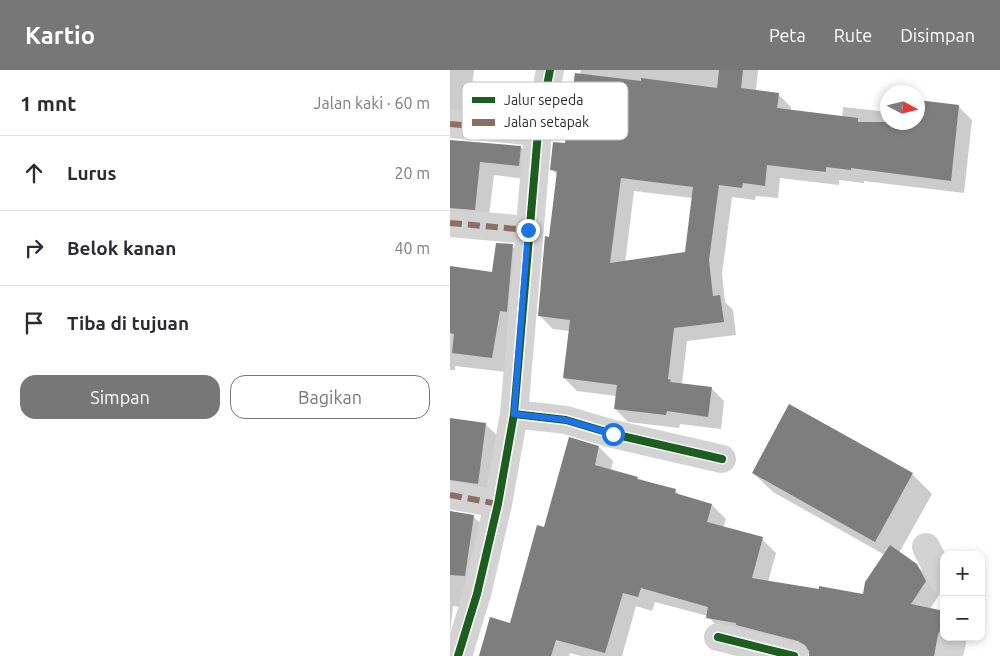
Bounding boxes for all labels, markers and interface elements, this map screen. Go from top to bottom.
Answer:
text: Kartio [25,22,95,49]
text: Peta [769,25,806,45]
text: Rute [834,25,872,45]
text: Disimpan [900,25,975,45]
legend [462,82,628,140]
north arrow [880,85,925,130]
text: 1 mnt [20,91,76,115]
text: Jalur sepeda [504,92,583,108]
text: Jalan kaki · 60 m [314,94,430,112]
text: Jalan setapak [504,114,589,130]
icon: ahead [20,159,48,187]
text: Lurus [67,162,116,184]
text: 20 m [394,164,430,182]
route end [517,219,540,242]
icon: right [20,234,48,262]
text: Belok kanan [67,237,176,259]
text: 40 m [394,239,430,257]
icon: arrive [20,309,48,337]
text: Tiba di tujuan [67,312,189,334]
button: Simpan [20,375,220,419]
button: Bagikan [230,375,430,419]
route start [602,423,625,446]
map controls [940,551,985,641]
button: + [940,551,985,596]
button: − [940,596,985,641]

